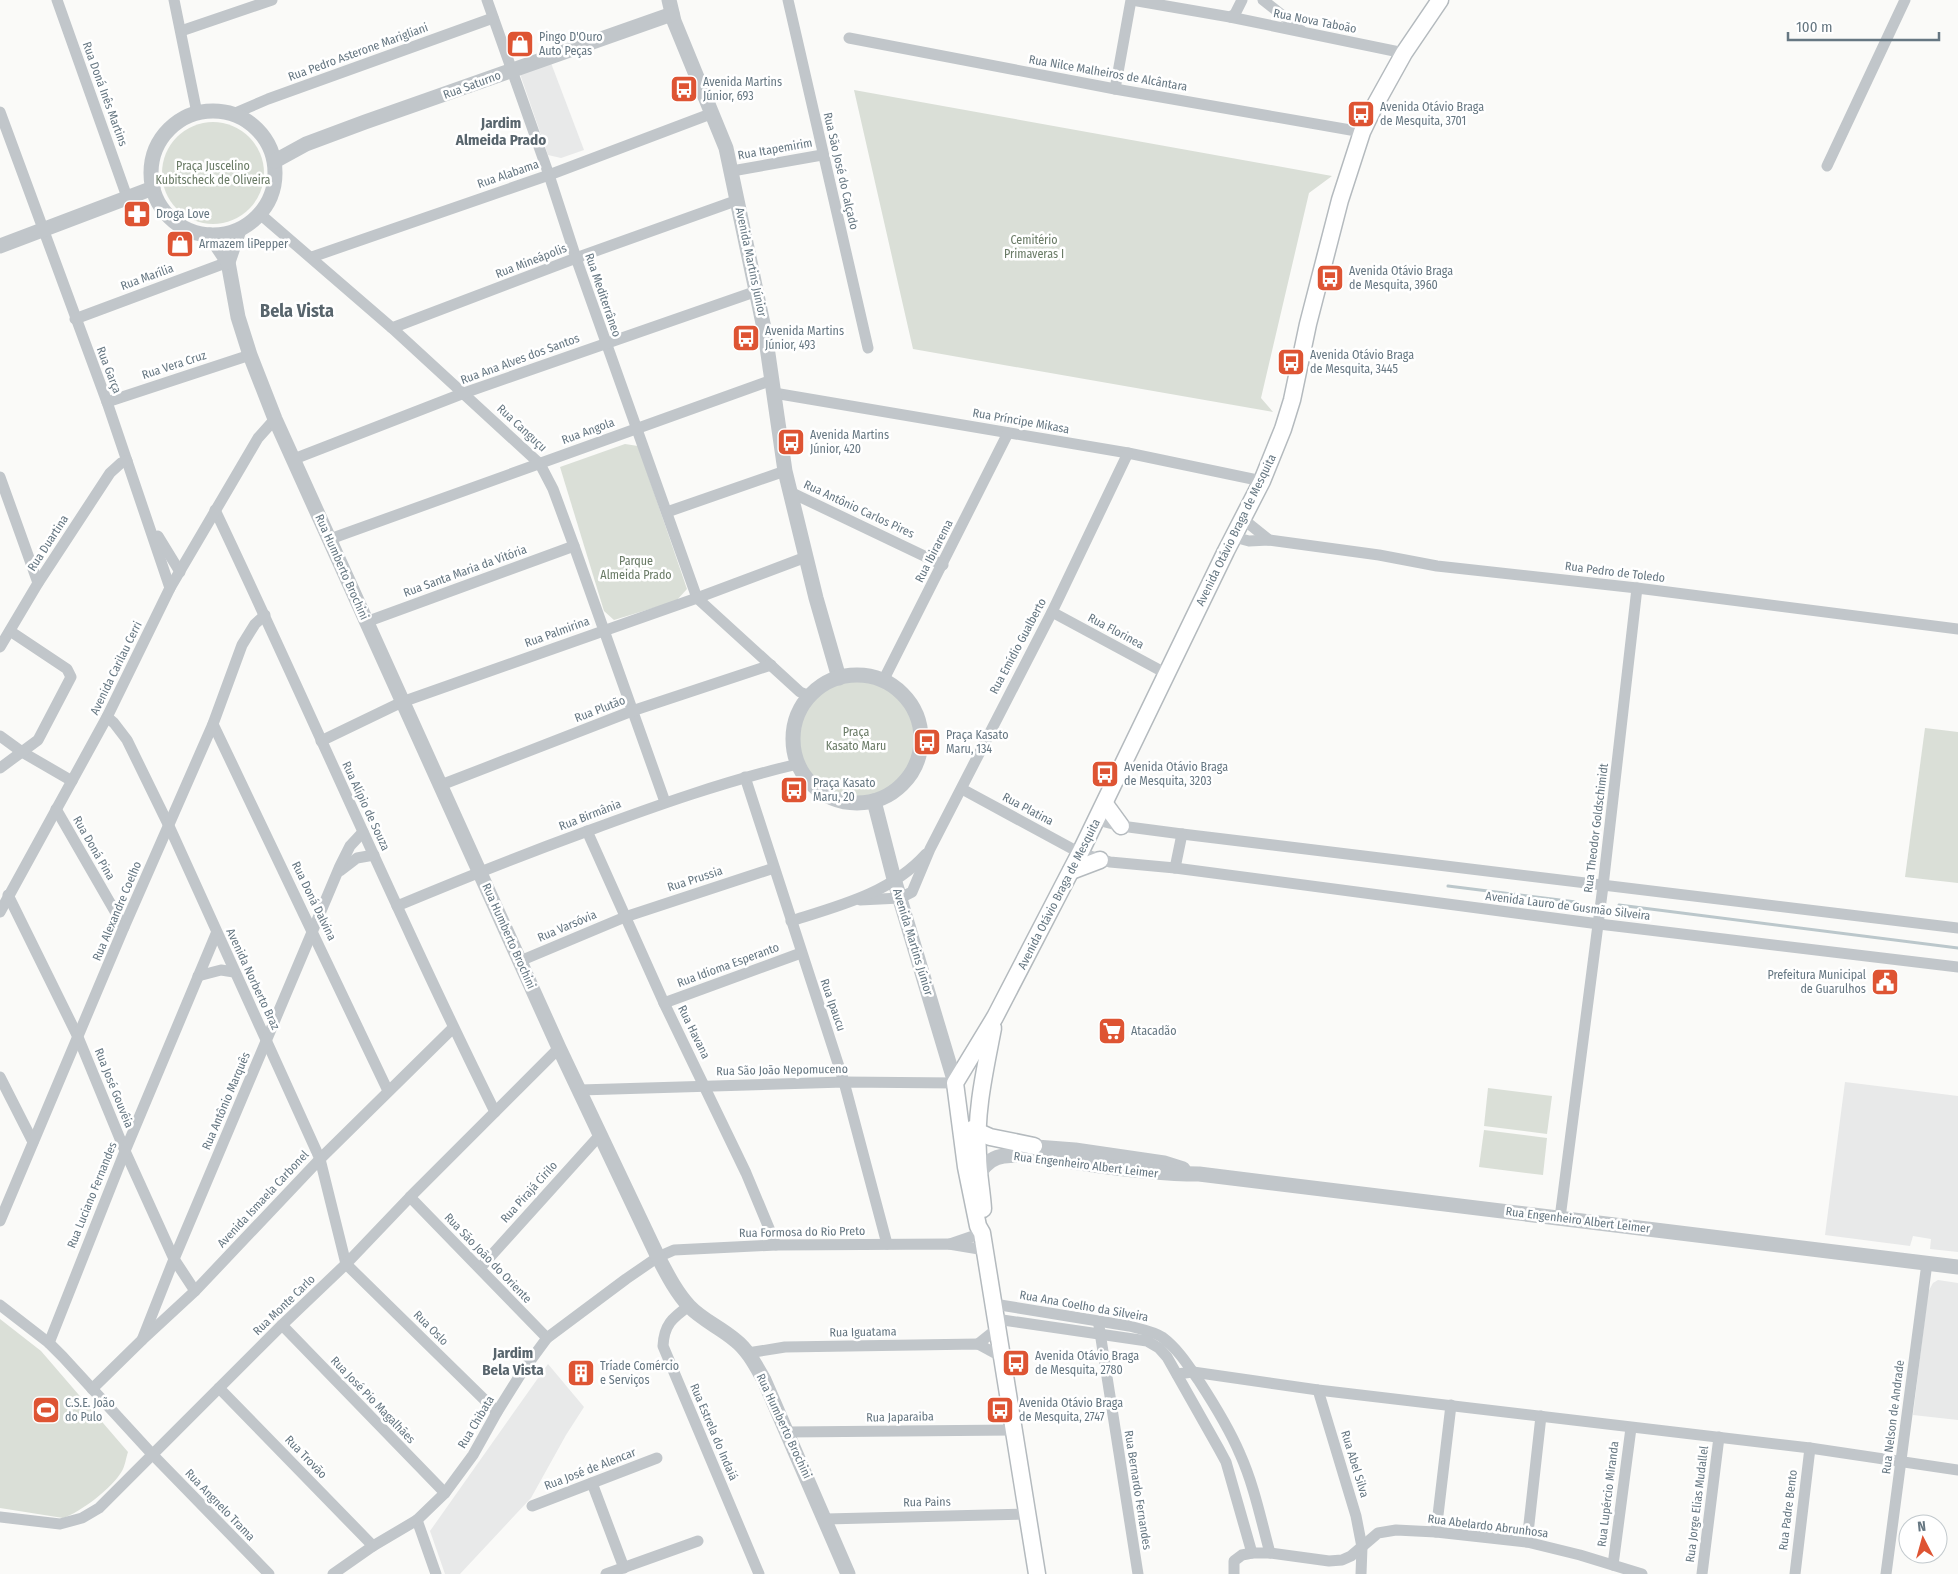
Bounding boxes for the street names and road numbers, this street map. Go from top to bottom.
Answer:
street label: Rua Nova Taboão [1272,6,1358,36]
street label: Rua Pedro Asterone Marigliani [286,20,430,84]
street label: Rua Doná Inês Martins [80,40,130,148]
street label: Rua Nilce Malheiros de Alcântara [1028,52,1188,94]
street label: Rua Saturno [441,68,503,102]
street label: Rua São José do Calçado [821,111,861,231]
street label: Rua Itapemirim [737,136,813,162]
street label: Rua Alabama [475,157,541,191]
street label: Avenida Martins Júnior [733,206,770,319]
street label: Rua Mineápolis [493,241,569,281]
street label: Rua Mediterrâneo [582,251,624,339]
street label: Rua Marília [119,261,175,293]
street label: Rua Ana Alves dos Santos [459,331,581,387]
street label: Rua Garça [94,345,124,395]
street label: Rua Vera Cruz [140,348,208,382]
street label: Rua Canguçu [494,401,550,455]
street label: Rua Príncipe Mikasa [971,406,1071,436]
street label: Rua Angola [560,415,616,447]
street label: Avenida Otávio Braga de Mesquita [1193,452,1279,608]
street label: Rua Antônio Carlos Pires [802,477,916,541]
street label: Rua Duartina [25,512,71,574]
street label: Rua Humberto Brochini [312,512,372,622]
street label: Rua Ibirarema [912,517,956,585]
street label: Rua Santa Maria da Vitória [402,542,529,600]
street label: Rua Pedro de Toledo [1564,559,1666,585]
street label: Rua Emídio Gualberto [987,596,1049,696]
street label: Rua Florinea [1086,610,1146,652]
street label: Rua Palmirina [523,614,591,650]
street label: Avenida Carilau Cerri [87,619,145,717]
street label: Rua Plutão [573,693,627,725]
street label: Rua Alípio de Souza [339,759,393,853]
street label: Rua Theodor Goldschimidt [1581,762,1611,894]
street label: Rua Platina [1000,790,1056,828]
street label: Rua Birmânia [557,797,623,833]
street label: Rua Doná Pina [70,814,118,882]
street label: Avenida Otávio Braga de Mesquita [1015,816,1103,972]
street label: Rua Alexandre Coelho [90,859,144,963]
street label: Rua Doná Dalvina [289,859,339,943]
street label: Rua Prussia [666,863,724,894]
street label: Rua Humberto Brochini [479,881,539,991]
street label: Avenida Martins Júnior [890,887,936,998]
street label: Avenida Lauro de Gusmão Silveira [1485,889,1651,923]
street label: Rua Varsóvia [535,907,599,945]
street label: Avenida Norberto Braz [223,926,283,1032]
street label: Rua Idioma Esperanto [675,940,781,990]
street label: Rua Ipaucu [818,977,848,1033]
street label: Rua Havana [675,1003,713,1061]
street label: Rua José Gouvêia [92,1046,136,1130]
street label: Rua Antônio Marquês [199,1050,253,1152]
street label: Rua São João Nepomuceno [716,1062,848,1078]
street label: Rua Luciano Fernandes [64,1140,120,1250]
street label: Avenida Ismaela Carbonel [214,1148,312,1250]
street label: Rua Engenheiro Albert Leimer [1013,1149,1160,1181]
street label: Rua Pirajá Cirilo [498,1158,560,1226]
street label: Rua Engenheiro Albert Leimer [1505,1204,1652,1236]
street label: Rua São João do Oriente [442,1210,534,1306]
street label: Rua Formosa do Rio Preto [739,1224,865,1240]
street label: Rua Monte Carlo [250,1272,318,1338]
street label: Rua Ana Coelho da Silveira [1018,1288,1150,1324]
street label: Rua Oslo [411,1308,451,1348]
street label: Rua Iguatama [829,1324,897,1340]
street label: Rua José Pio Magalhães [328,1354,418,1446]
street label: Rua Nelson de Andrade [1879,1359,1907,1475]
street label: Rua Humberto Brochini [754,1371,814,1481]
street label: Rua Estrela do Indaiá [687,1381,741,1483]
street label: Rua Chibata [455,1393,497,1451]
street label: Rua Japaraiba [866,1409,934,1425]
street label: Rua Bernardo Fernandes [1122,1429,1154,1551]
street label: Rua Abel Silva [1338,1429,1372,1499]
street label: Rua Trovão [282,1433,330,1481]
street label: Rua Lupércio Miranda [1595,1440,1621,1548]
street label: Rua José de Alencar [542,1445,639,1493]
street label: Rua Jorge Elias Mudallel [1683,1445,1711,1563]
street label: Rua Angnelo Trama [182,1466,258,1544]
street label: Rua Padre Bento [1776,1469,1800,1551]
street label: Rua Pains [903,1495,951,1509]
street label: Rua Abelardo Abrunhosa [1427,1512,1549,1540]

